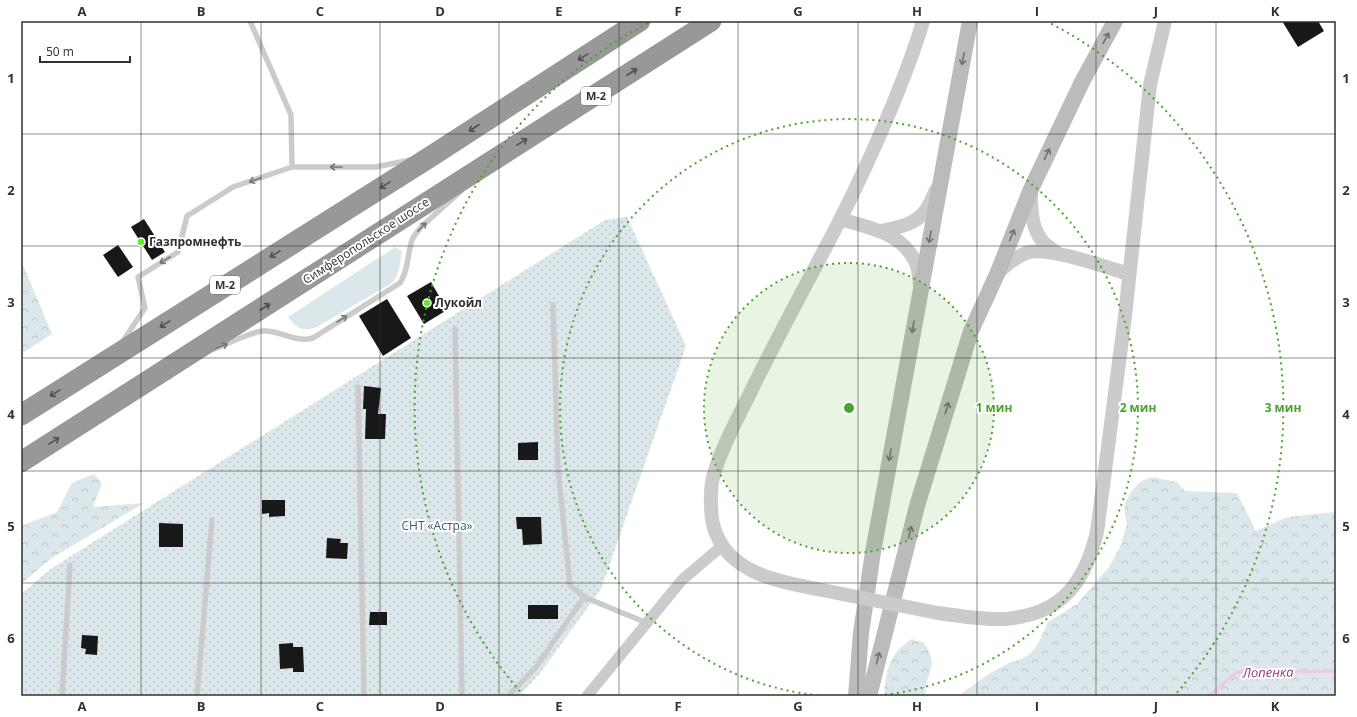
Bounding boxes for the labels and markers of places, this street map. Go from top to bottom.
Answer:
place label: Газпромнефть [149,233,241,250]
marker: Газпромнефть [136,237,146,247]
place label: Лукойл [435,294,482,311]
marker: Лукойл [422,298,432,308]
centre of rings [842,401,856,415]

